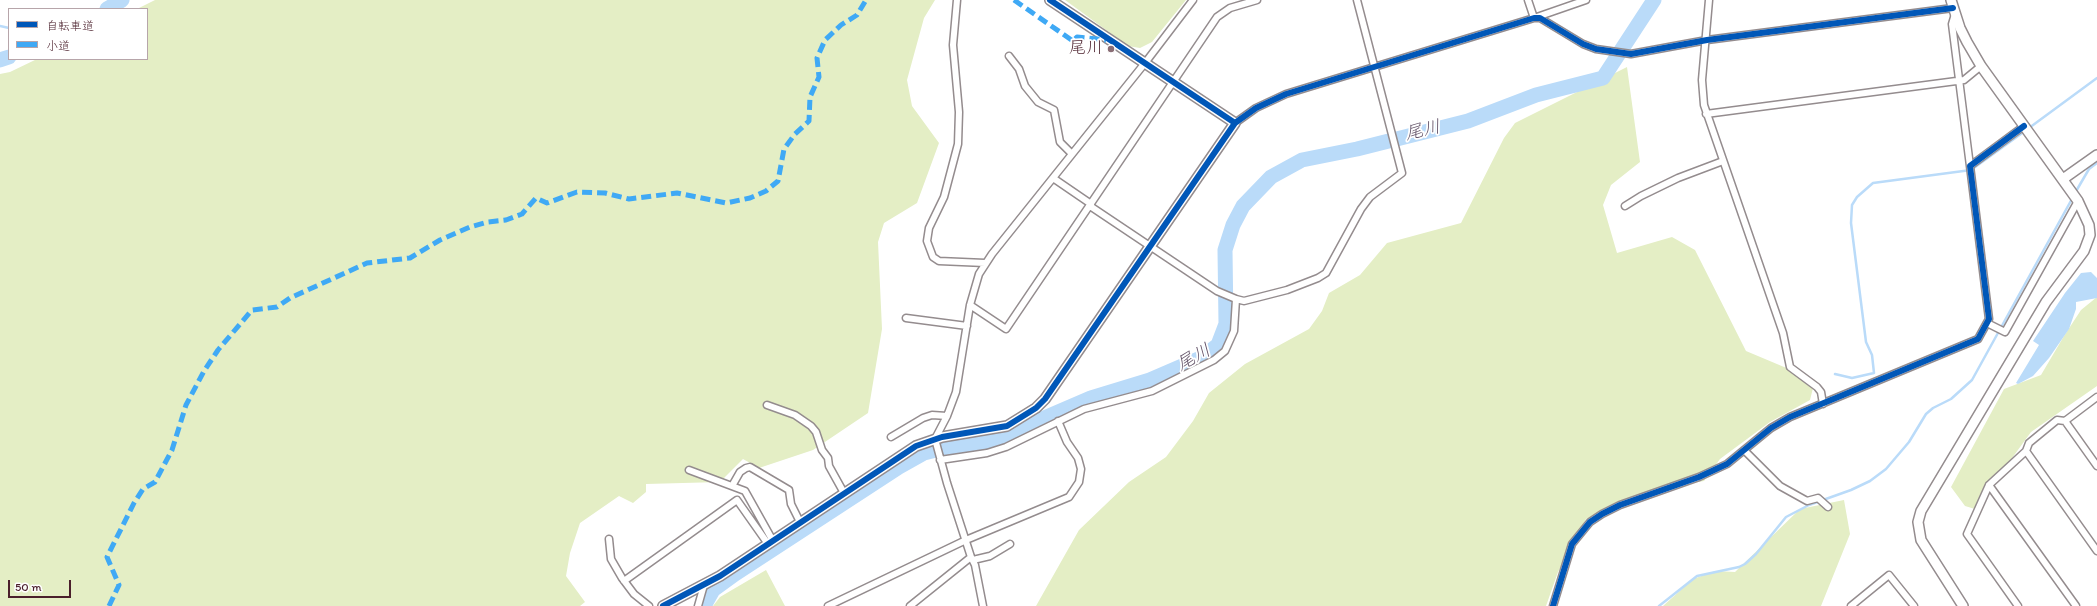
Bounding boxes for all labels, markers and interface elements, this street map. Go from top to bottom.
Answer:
legend [8,8,148,60]
text: 自転車道 [46,19,94,33]
text: 小道 [46,39,70,53]
place label: 尾川 [1069,39,1103,59]
marker: 尾川 [1106,44,1116,54]
water label: 尾川 [1403,116,1443,146]
water label: 尾川 [1173,340,1215,376]
scale bar [10,572,73,598]
text: 50 m [15,580,41,594]

